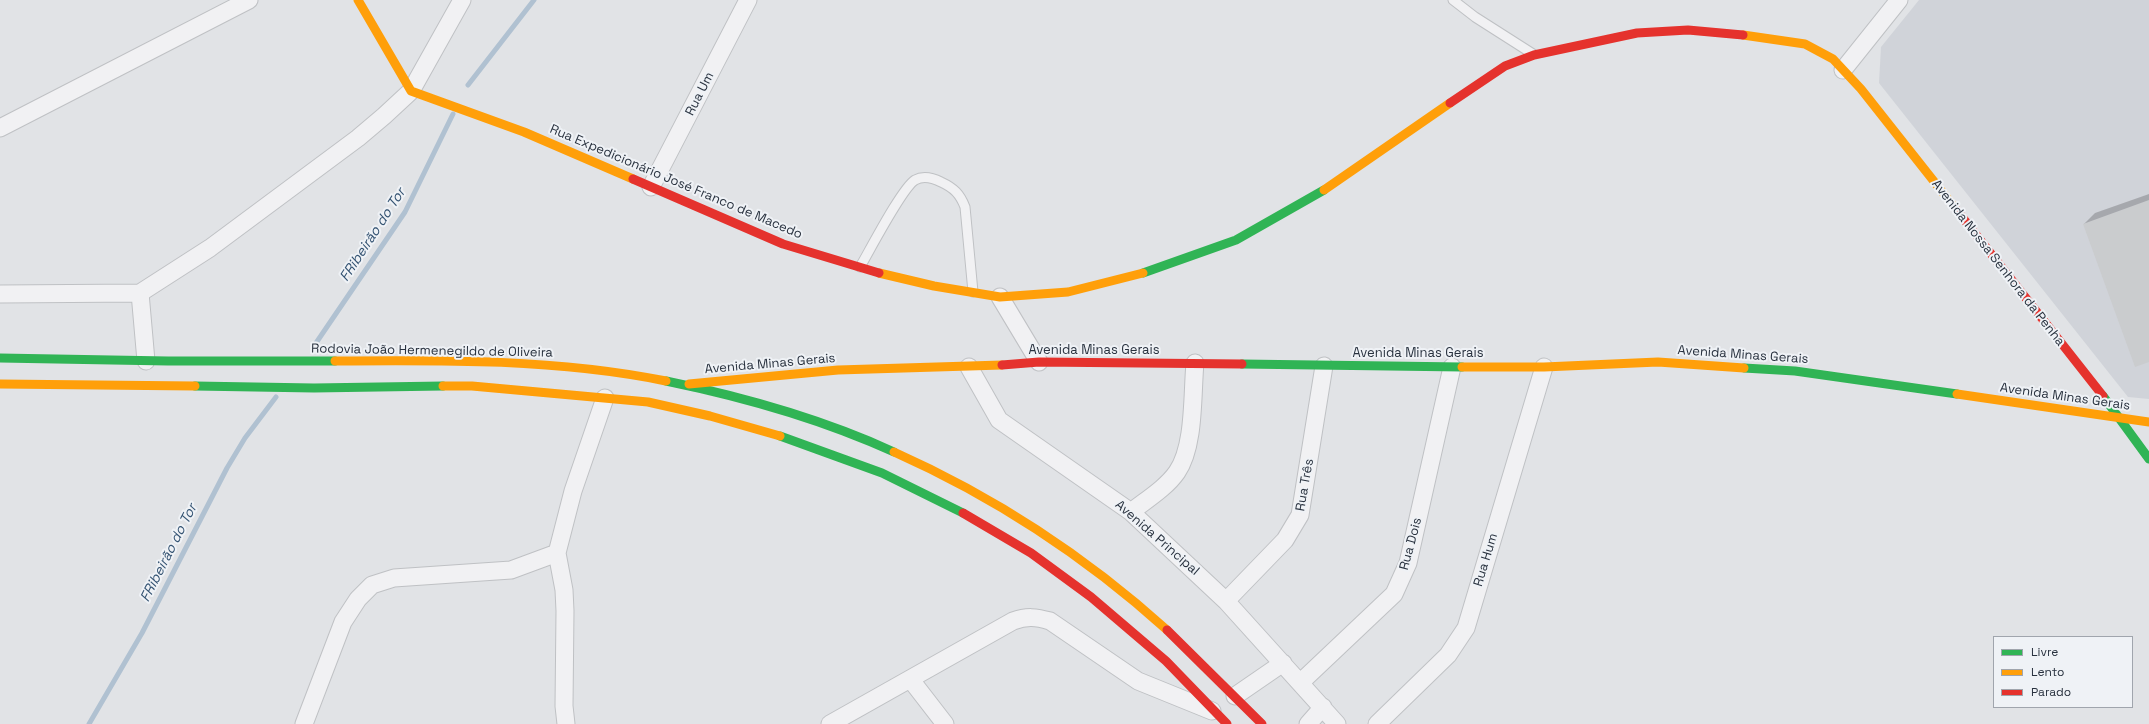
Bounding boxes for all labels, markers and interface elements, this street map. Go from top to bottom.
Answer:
street label: Rua Um [682,70,718,118]
street label: Rua Expedicionário José Franco de Macedo [547,121,805,243]
street label: Avenida Nossa Senhora da Penha [1928,177,2068,349]
water label: FRibeirão do Tor [337,185,409,285]
street label: Rodovia João Hermenegildo de Oliveira [311,341,553,361]
street label: Avenida Minas Gerais [1028,342,1160,358]
street label: Avenida Minas Gerais [1677,343,1809,367]
street label: Avenida Minas Gerais [1352,345,1484,361]
street label: Avenida Minas Gerais [704,351,836,377]
street label: Avenida Minas Gerais [1999,380,2131,414]
street label: Rua Três [1293,458,1317,512]
street label: Avenida Principal [1112,497,1202,579]
water label: FRibeirão do Tor [137,501,201,605]
street label: Rua Dois [1397,516,1425,572]
street label: Rua Hum [1471,532,1501,588]
legend [1993,636,2133,708]
text: Livre [2031,644,2058,660]
text: Lento [2031,664,2065,680]
text: Parado [2031,684,2071,700]

